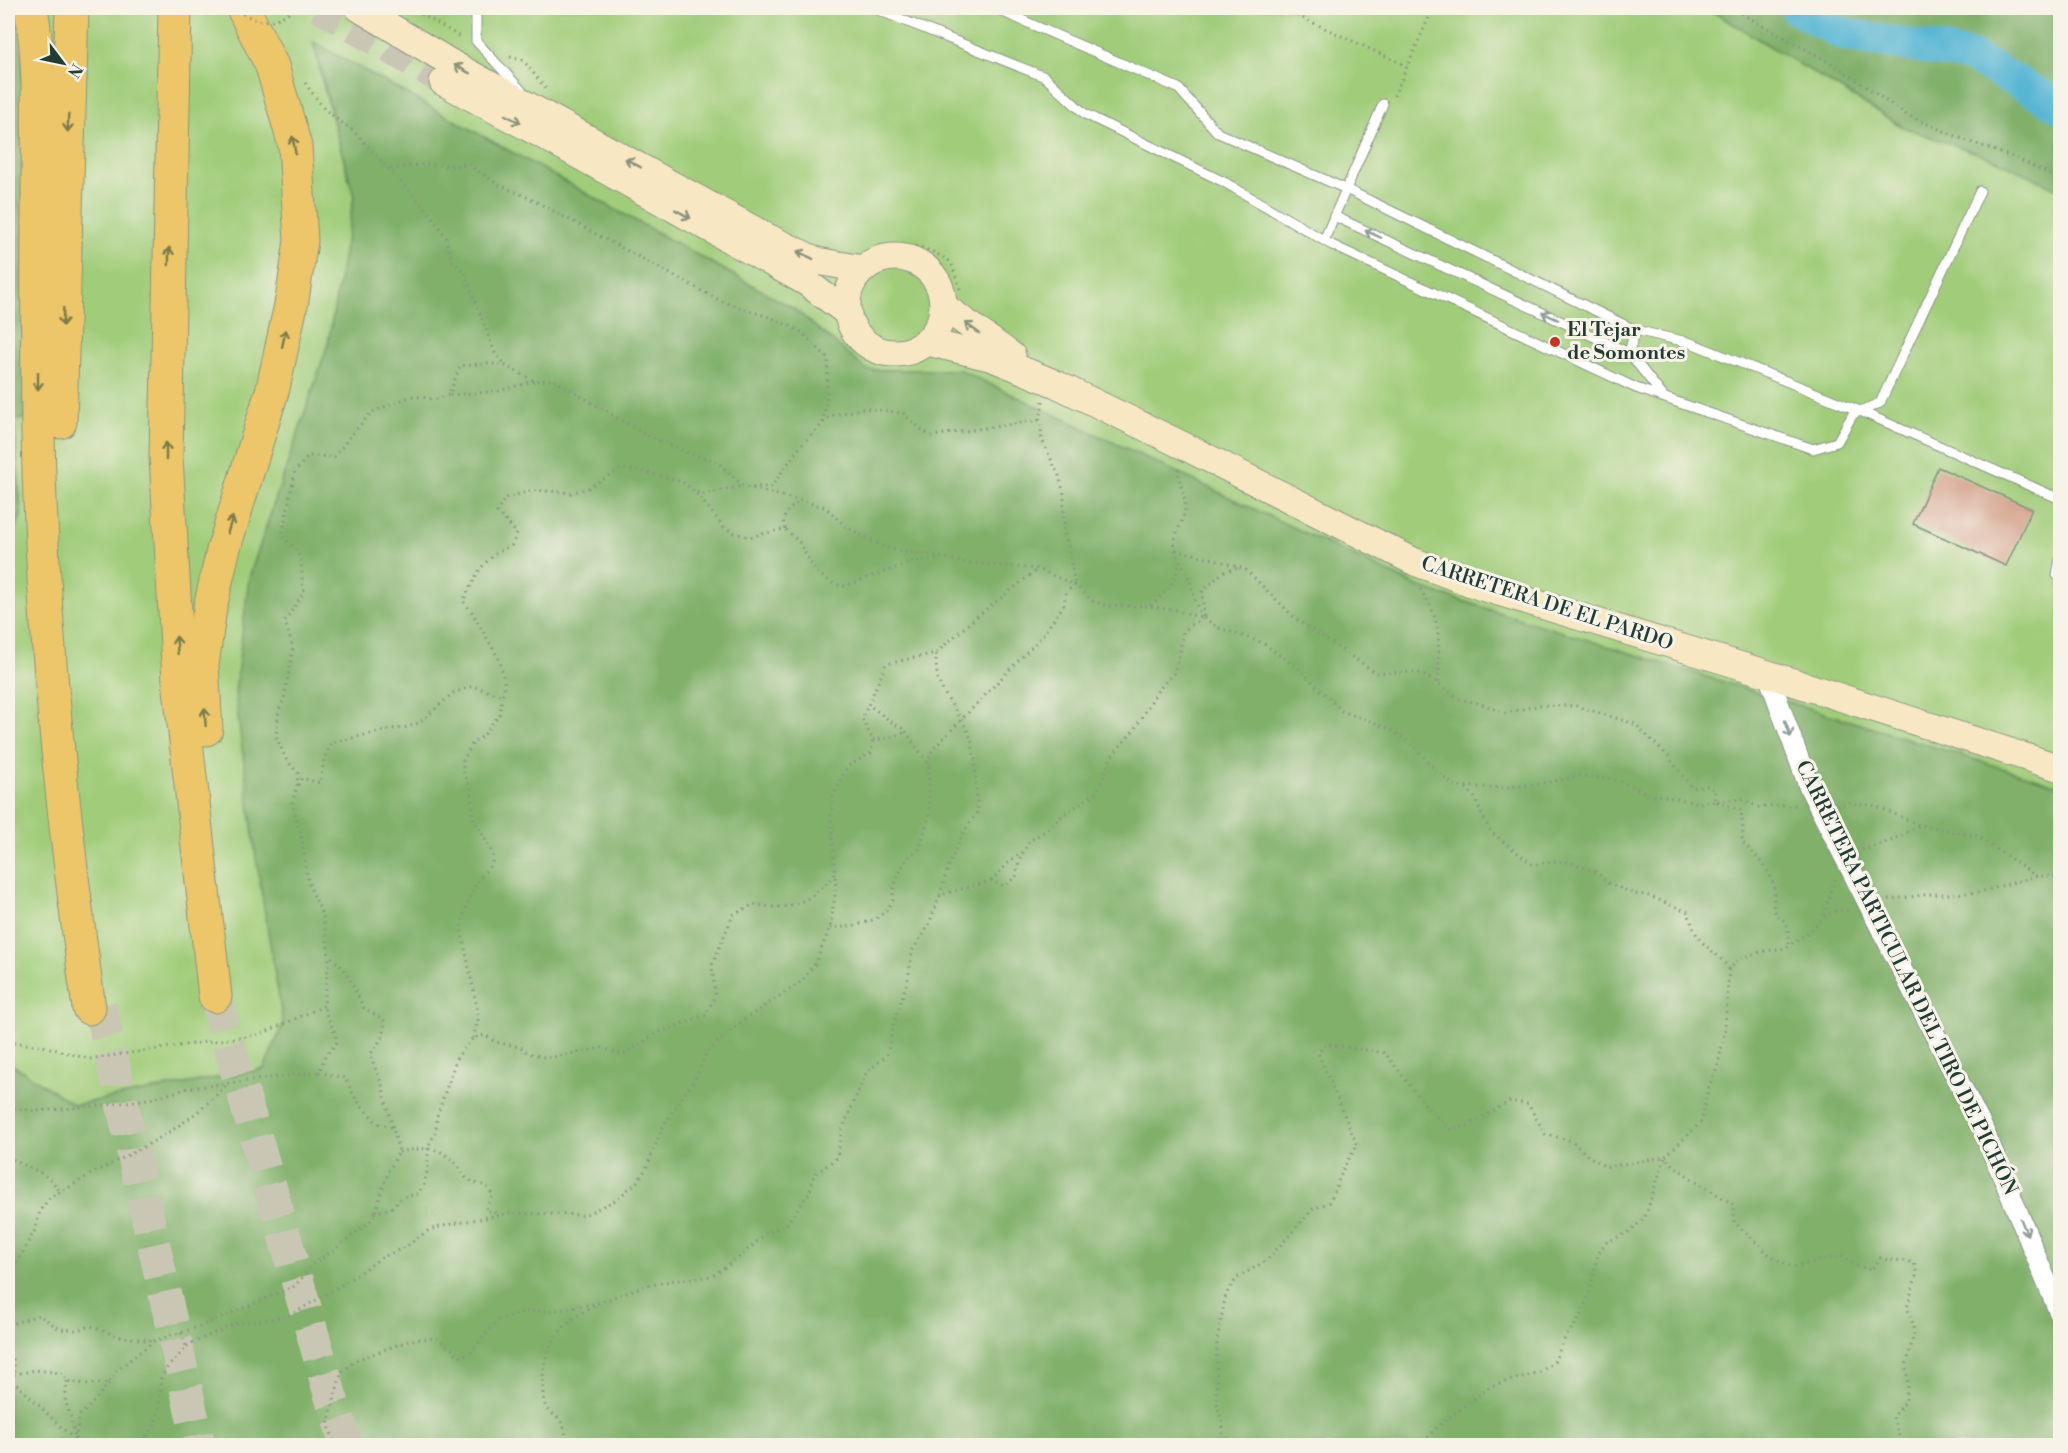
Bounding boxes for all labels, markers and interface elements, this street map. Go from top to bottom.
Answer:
north arrow [33,33,93,93]
text: N [63,60,87,81]
one-way arrow [454,63,472,74]
one-way arrow [63,112,74,132]
one-way arrow [504,113,521,125]
one-way arrow [288,136,299,155]
one-way arrow [625,157,642,169]
one-way arrow [674,209,691,221]
one-way arrow [1365,228,1383,239]
one-way arrow [164,246,175,266]
one-way arrow [797,249,815,260]
one-way arrow [57,307,69,327]
one-way arrow [1542,310,1560,321]
place label: El Tejar de Somontes [1567,318,1685,366]
one-way arrow [965,322,981,334]
one-way arrow [279,329,290,348]
marker: El Tejar de Somontes [1548,335,1562,349]
one-way arrow [32,370,44,390]
one-way arrow [160,441,172,461]
one-way arrow [226,516,237,535]
street label: CARRETERA DE EL PARDO [1418,551,1676,657]
one-way arrow [172,636,183,656]
one-way arrow [200,708,211,728]
one-way arrow [1784,719,1795,738]
street label: CARRETERA PARTICULAR DEL TIRO DE PICHÓN [1789,756,2023,1199]
one-way arrow [2019,1218,2030,1236]

